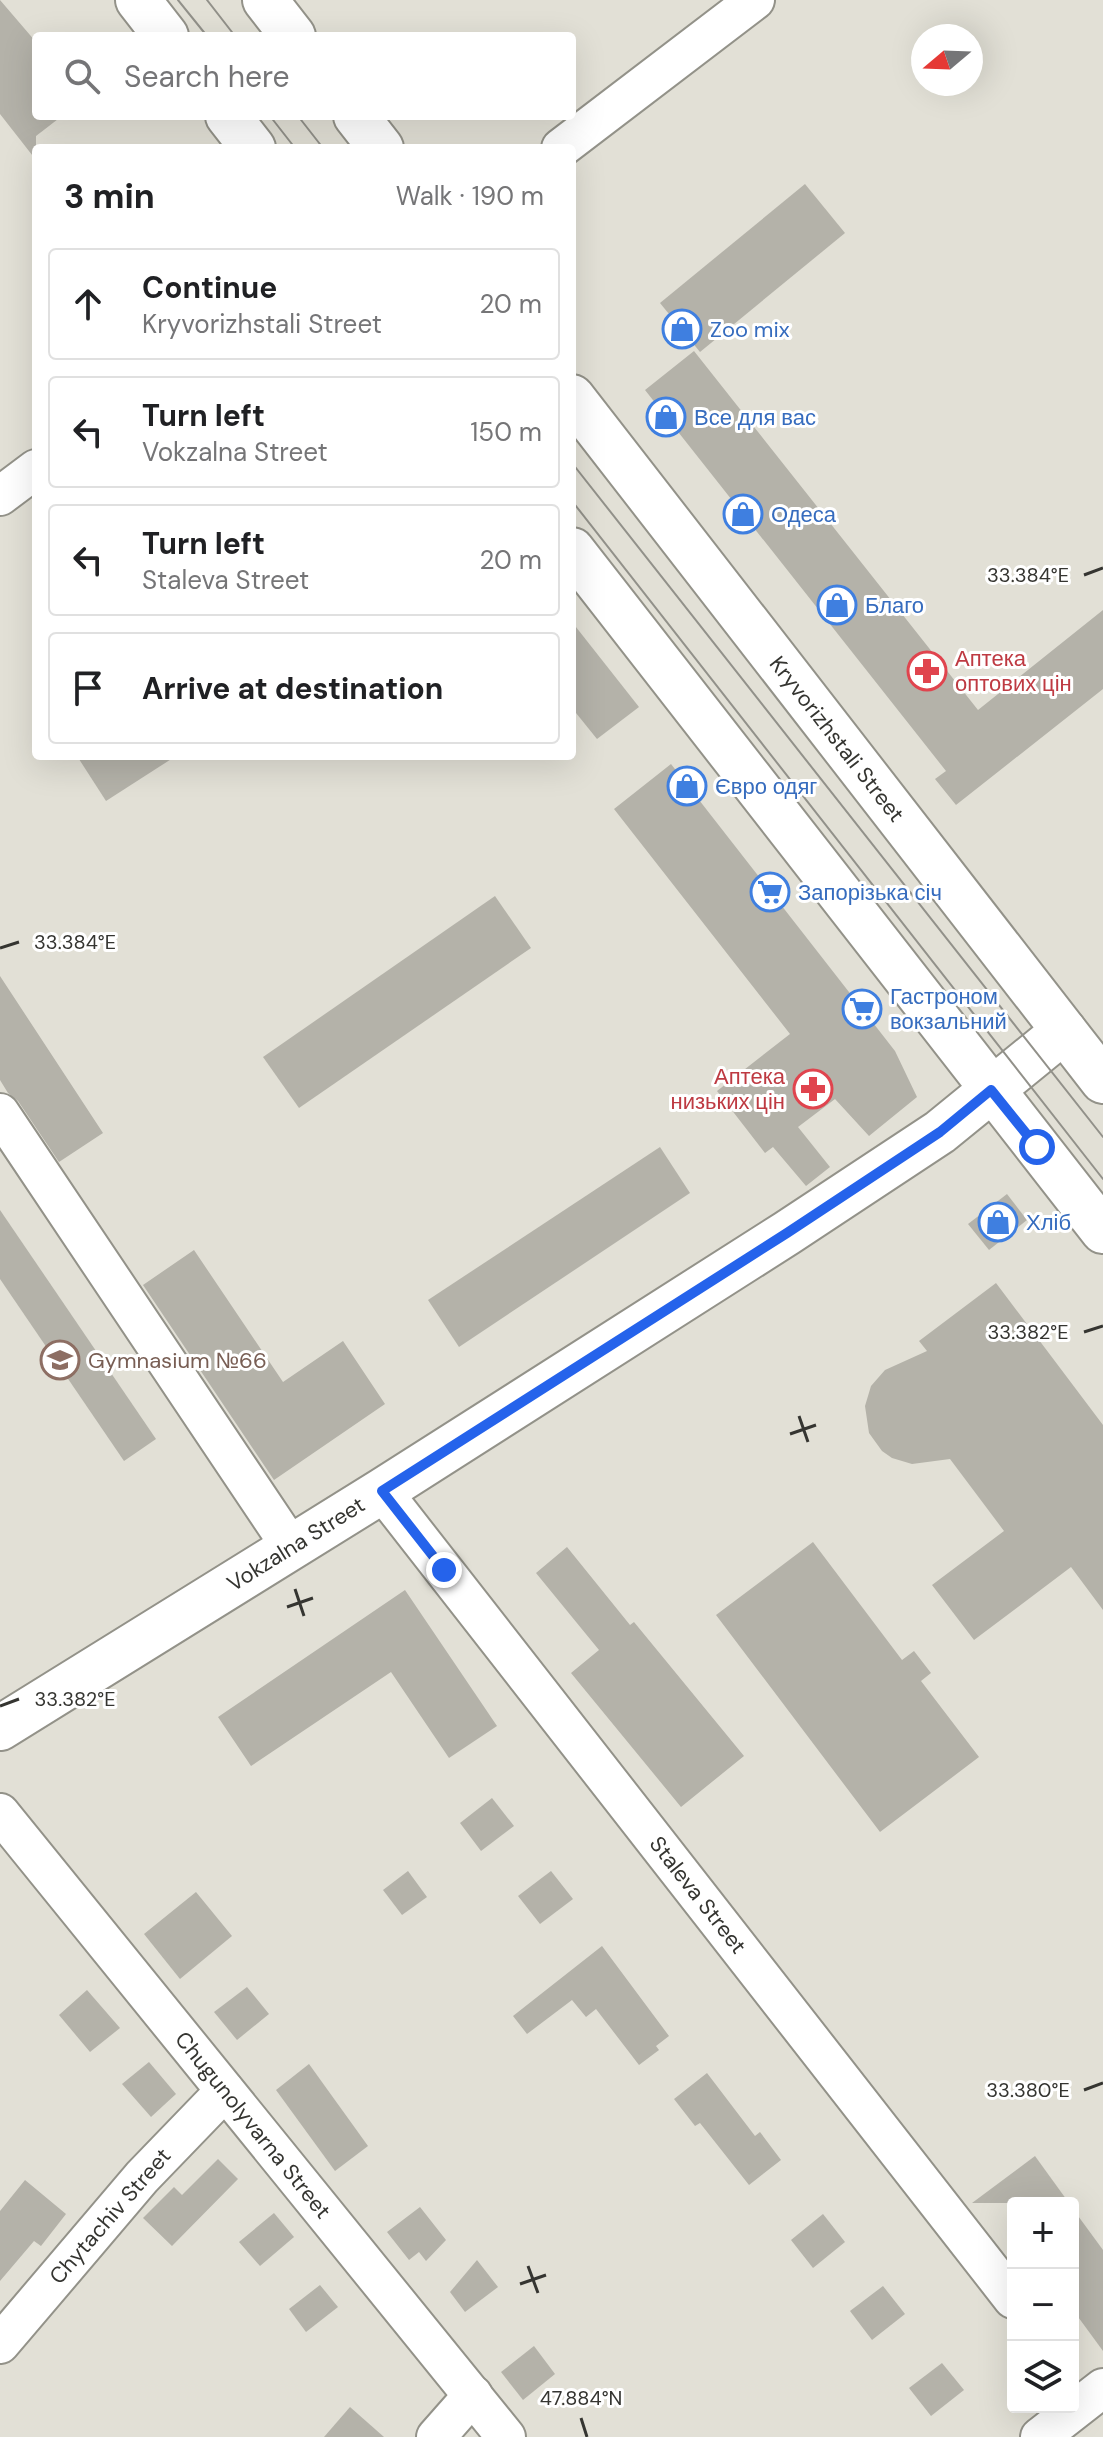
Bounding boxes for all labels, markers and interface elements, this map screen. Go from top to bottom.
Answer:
north arrow [911,24,983,96]
search box [32,32,576,120]
icon: search [60,54,104,98]
text: Search here [124,57,290,96]
text: 3 min [64,174,155,219]
text: Walk · 190 m [396,179,544,213]
text: Continue [142,268,277,307]
icon: ahead [66,282,110,326]
text: 20 m [479,287,542,321]
text: Kryvorizhstali Street [142,307,382,341]
shop icon: Zoo mix [661,308,703,350]
place label: Zoo mix [710,315,790,344]
text: Turn left [142,396,265,435]
shop icon: Все для вас [645,396,687,438]
place label: Все для вас [694,403,816,432]
icon: left [66,410,110,454]
text: 150 m [470,415,542,449]
text: Vokzalna Street [142,435,328,469]
shop icon: Одеса [722,493,764,535]
place label: Одеса [771,500,837,529]
text: Turn left [142,524,265,563]
icon: left [66,538,110,582]
text: 20 m [479,543,542,577]
text: 33.384°E [987,562,1069,588]
text: Staleva Street [142,563,309,597]
shop icon: Благо [816,584,858,626]
place label: Благо [865,591,924,620]
place label: Аптека оптових цін [955,644,1072,698]
street label: Kryvorizhstali Street [763,650,911,828]
pharmacy icon: Аптека оптових цін [906,650,948,692]
icon: arrive [66,666,110,710]
text: Arrive at destination [142,669,443,708]
shop icon: Євро одяг [666,765,708,807]
place label: Євро одяг [715,772,817,801]
supermarket icon: Запорізька січ [749,871,791,913]
place label: Запорізька січ [798,878,942,907]
text: 33.384°E [34,929,116,955]
place label: Гастроном вокзальний [890,982,1007,1036]
supermarket icon: Гастроном вокзальний [841,988,883,1030]
place label: Аптека низьких цін [671,1062,786,1116]
pharmacy icon: Аптека низьких цін [792,1068,834,1110]
route start [1019,1129,1055,1165]
shop icon: Хліб [977,1201,1019,1243]
place label: Хліб [1026,1208,1071,1237]
text: 33.382°E [988,1319,1068,1345]
school or university icon: Gymnasium №66 [39,1339,81,1381]
place label: Gymnasium №66 [88,1346,267,1375]
street label: Vokzalna Street [222,1490,370,1598]
route end [426,1552,462,1588]
text: 33.382°E [35,1686,115,1712]
street label: Staleva Street [643,1830,753,1960]
street label: Chugunolyvarna Street [169,2025,337,2225]
text: 33.380°E [986,2077,1070,2103]
street label: Chytachiv Street [43,2142,177,2290]
map controls [1007,2197,1079,2413]
button: + [1007,2197,1079,2269]
button: − [1007,2269,1079,2341]
button: layers [1007,2341,1079,2413]
text: 47.884°N [540,2385,622,2411]

